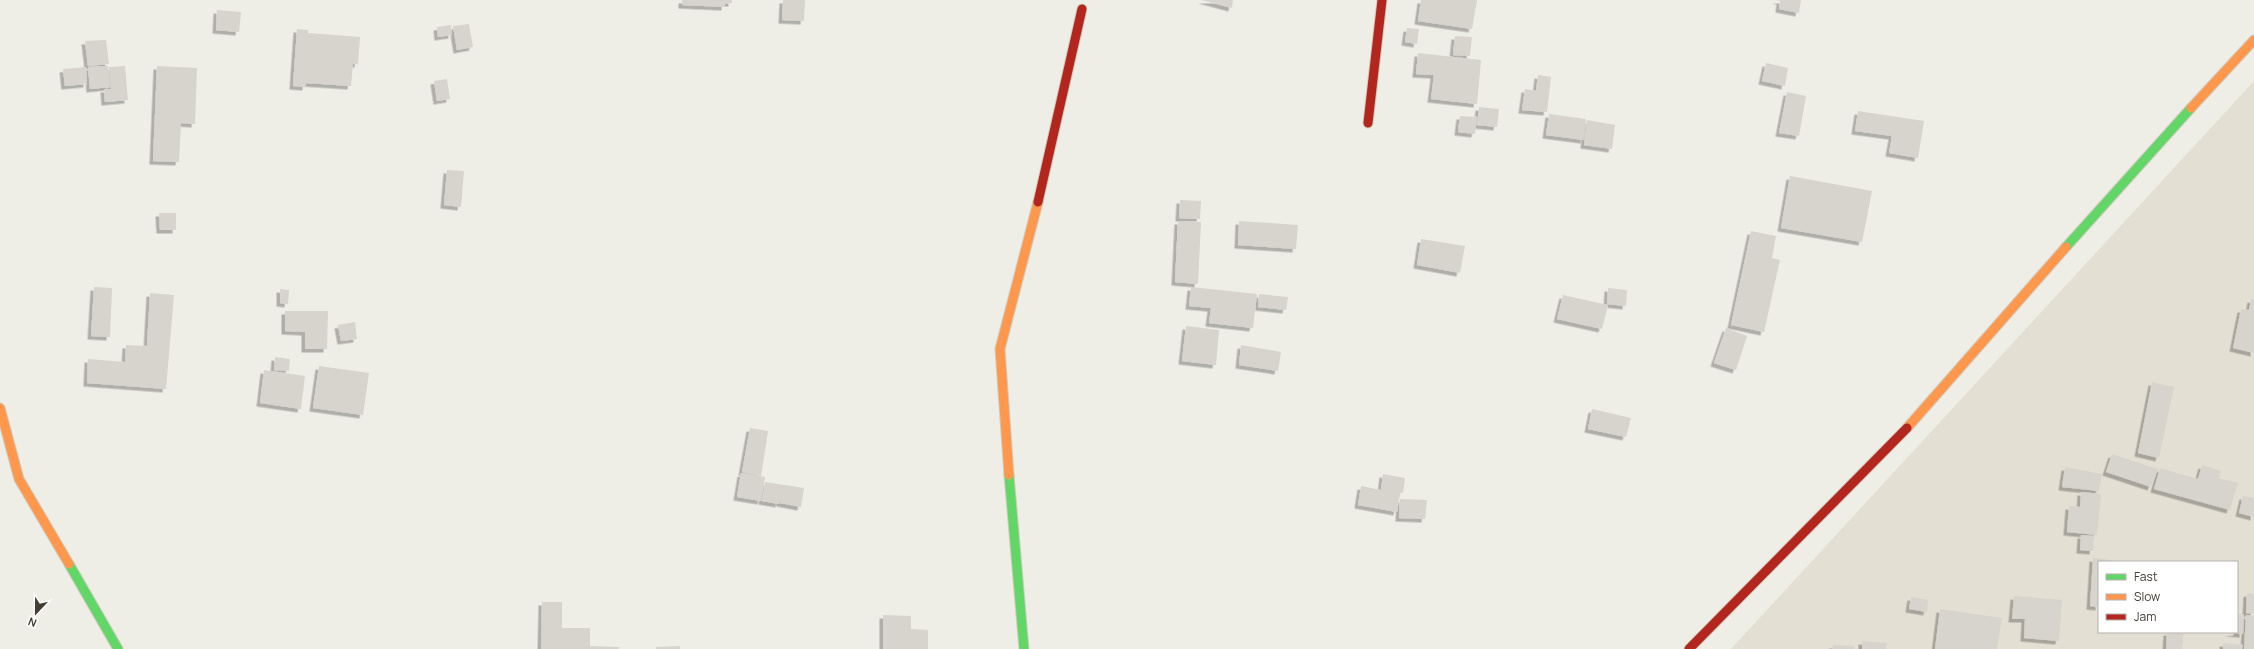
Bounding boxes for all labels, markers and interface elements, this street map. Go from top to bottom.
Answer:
legend [2098,561,2238,633]
text: Fast [2134,568,2158,585]
text: Slow [2134,588,2160,605]
north arrow [16,593,56,633]
text: Jam [2134,608,2156,625]
text: N [26,614,39,631]

